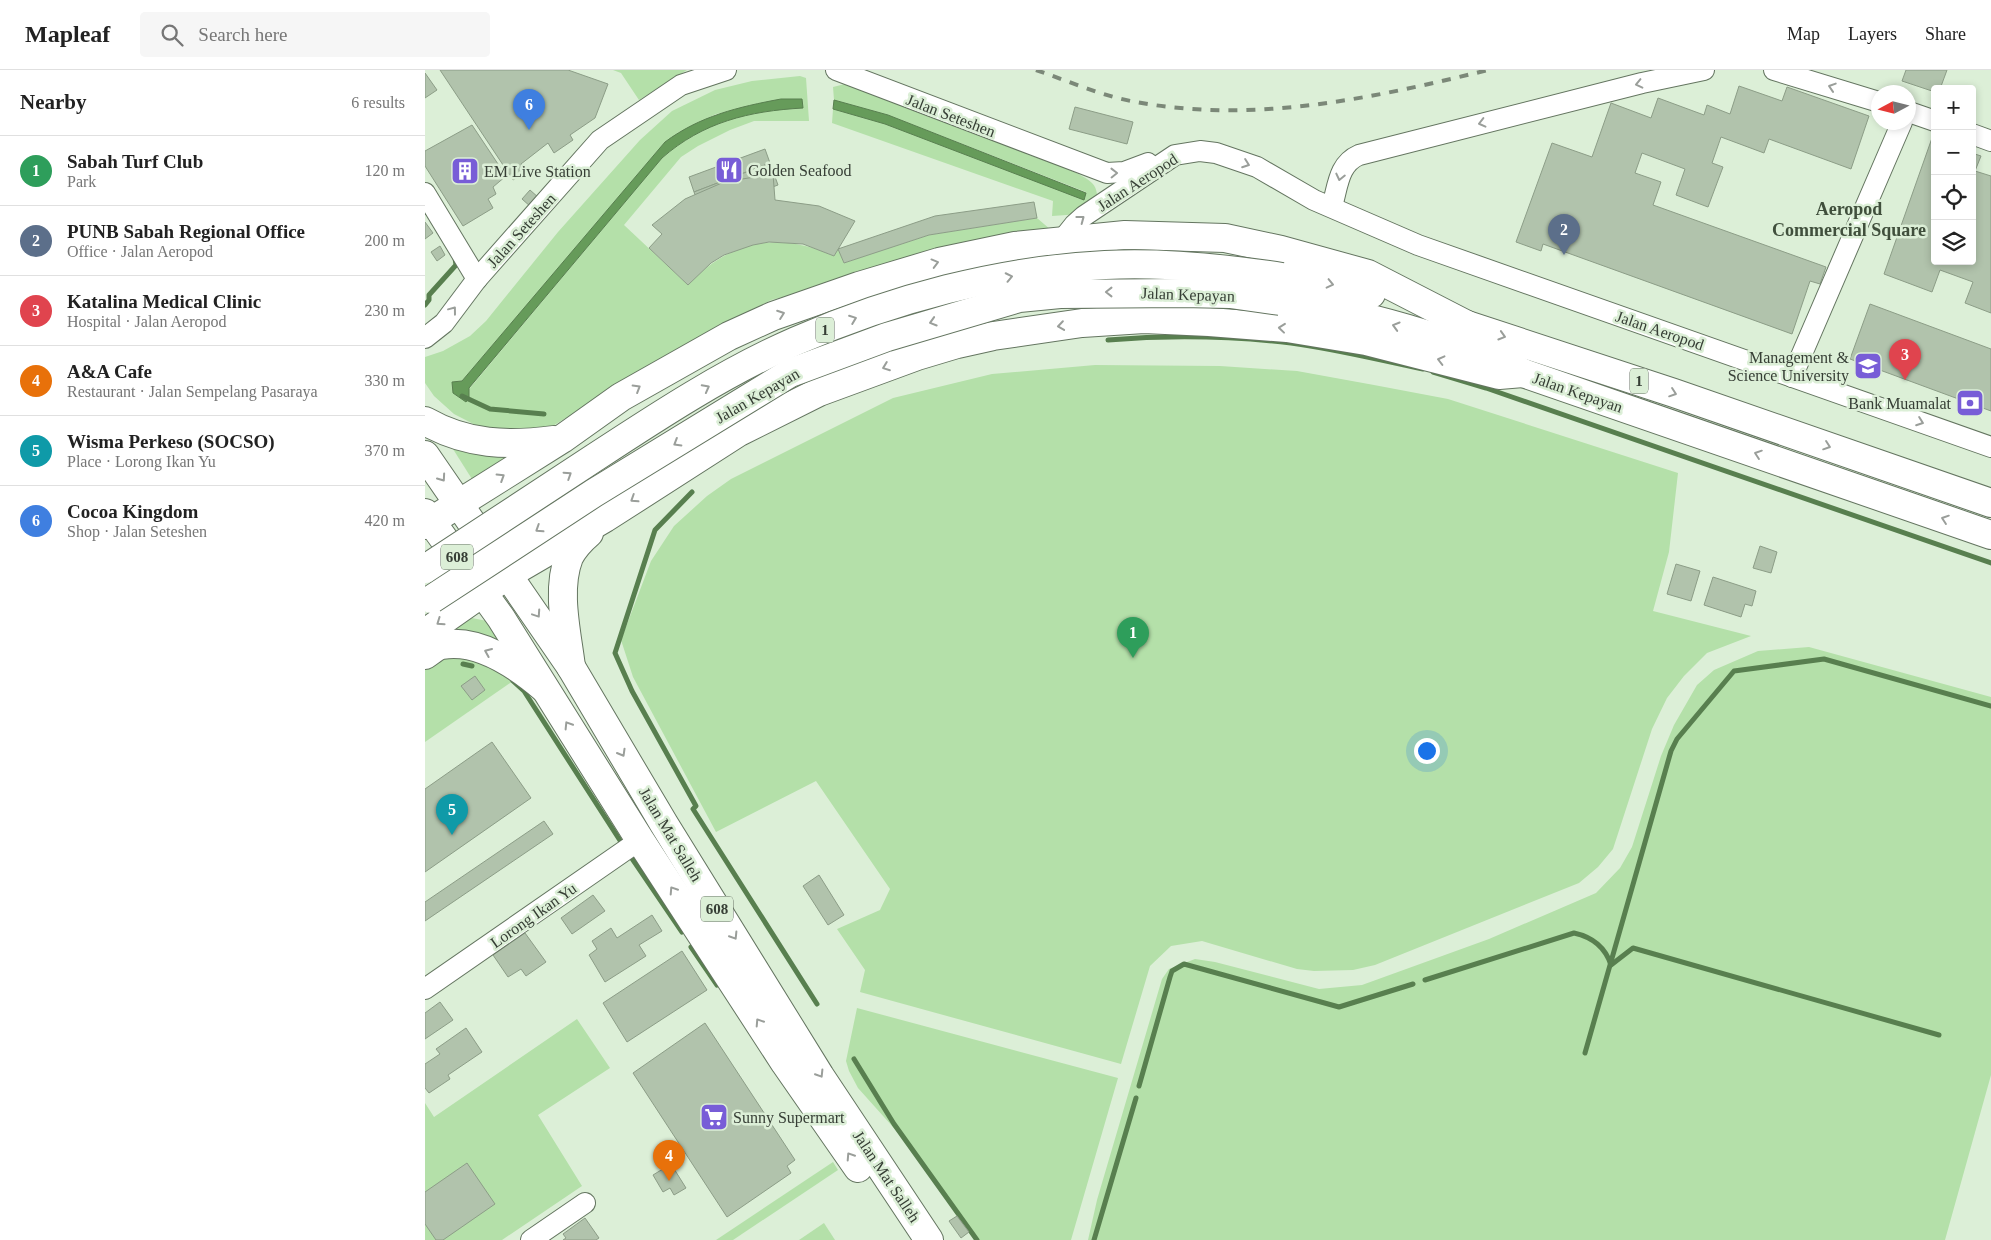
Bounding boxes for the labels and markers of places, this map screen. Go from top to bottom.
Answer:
pin: 6 [513,89,545,130]
restaurant icon: Golden Seafood [714,155,744,185]
building icon: EM Live Station [450,156,480,186]
place label: Golden Seafood [748,162,852,179]
place label: EM Live Station [484,163,591,180]
pin: 2 [1548,214,1580,255]
pin: 3 [1889,339,1921,380]
place label: Management & Science University [1728,349,1850,385]
school or university icon: Management & Science University [1853,351,1883,381]
bank icon: Bank Muamalat [1955,388,1985,418]
place label: Bank Muamalat [1848,395,1952,412]
pin: 1 [1117,617,1149,658]
pin: 5 [436,794,468,835]
supermarket icon: Sunny Supermart [699,1102,729,1132]
place label: Sunny Supermart [733,1109,845,1127]
pin: 4 [653,1140,685,1181]

